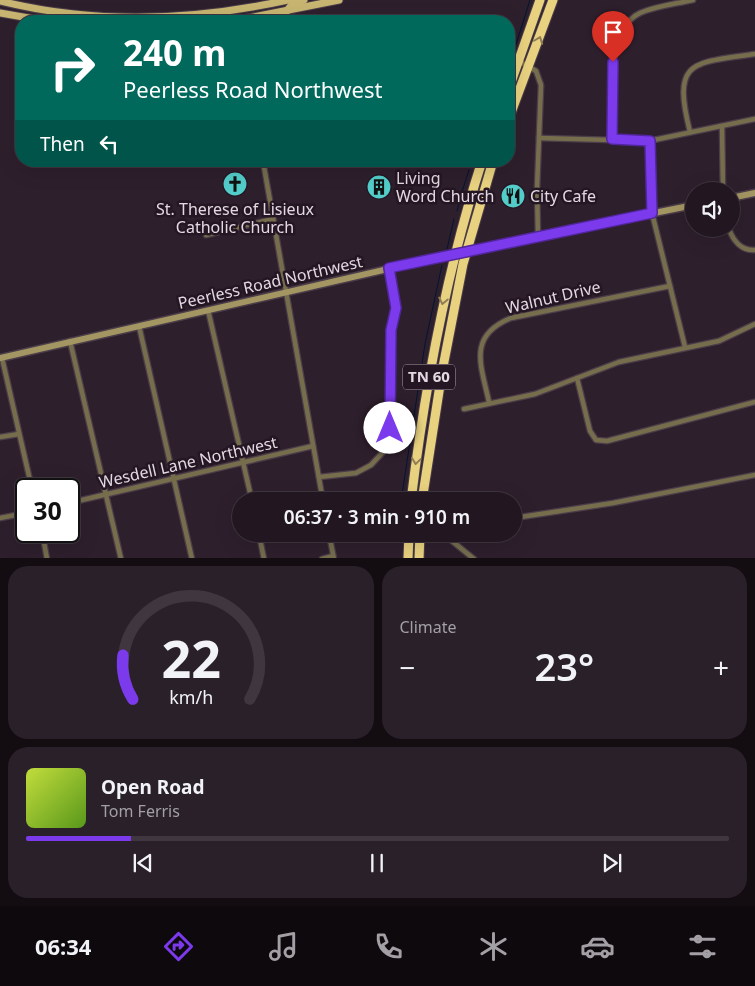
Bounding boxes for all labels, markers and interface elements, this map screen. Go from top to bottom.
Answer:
pin [592,11,634,62]
icon: arrive [599,18,627,46]
text: 240 m [123,29,226,76]
icon: right [40,35,105,100]
one-way arrow [533,36,543,45]
text: Peerless Road Northwest [123,74,383,104]
icon: left [95,130,123,158]
text: Then [40,131,85,157]
place label: Living Word Church [396,167,494,207]
church icon: St. Therese of Lisieux Catholic Church [222,171,248,197]
building icon: Living Word Church [366,174,392,200]
map controls [685,182,740,237]
button: sound [685,182,740,237]
restaurant icon: City Cafe [500,183,526,209]
place label: City Cafe [530,185,596,207]
place label: St. Therese of Lisieux Catholic Church [156,198,315,238]
street label: Peerless Road Northwest [176,250,365,314]
street label: Walnut Drive [503,275,603,319]
one-way arrow [438,297,449,305]
road number: TN 60 [403,364,455,390]
position arrow [363,401,415,453]
street label: Wesdell Lane Northwest [97,431,279,493]
one-way arrow [412,457,422,466]
speed limit sign: 30 [15,478,80,543]
text: 06:37 · 3 min · 910 m [284,504,470,530]
text: Climate [400,616,457,638]
text: 22 [161,622,221,693]
text: 23° [534,640,594,692]
text: − [400,648,416,686]
text: + [713,648,729,686]
text: km/h [169,685,213,709]
text: Open Road [101,774,204,800]
text: Tom Ferris [101,800,180,822]
icon: previous [129,849,157,877]
icon: pause [363,849,391,877]
icon: next [598,849,626,877]
icon: directions [161,929,196,964]
icon: music [266,929,301,964]
icon: phone [371,929,406,964]
icon: climate [476,929,511,964]
icon: car [580,929,615,964]
icon: filters [685,929,720,964]
text: 06:34 [35,931,91,961]

